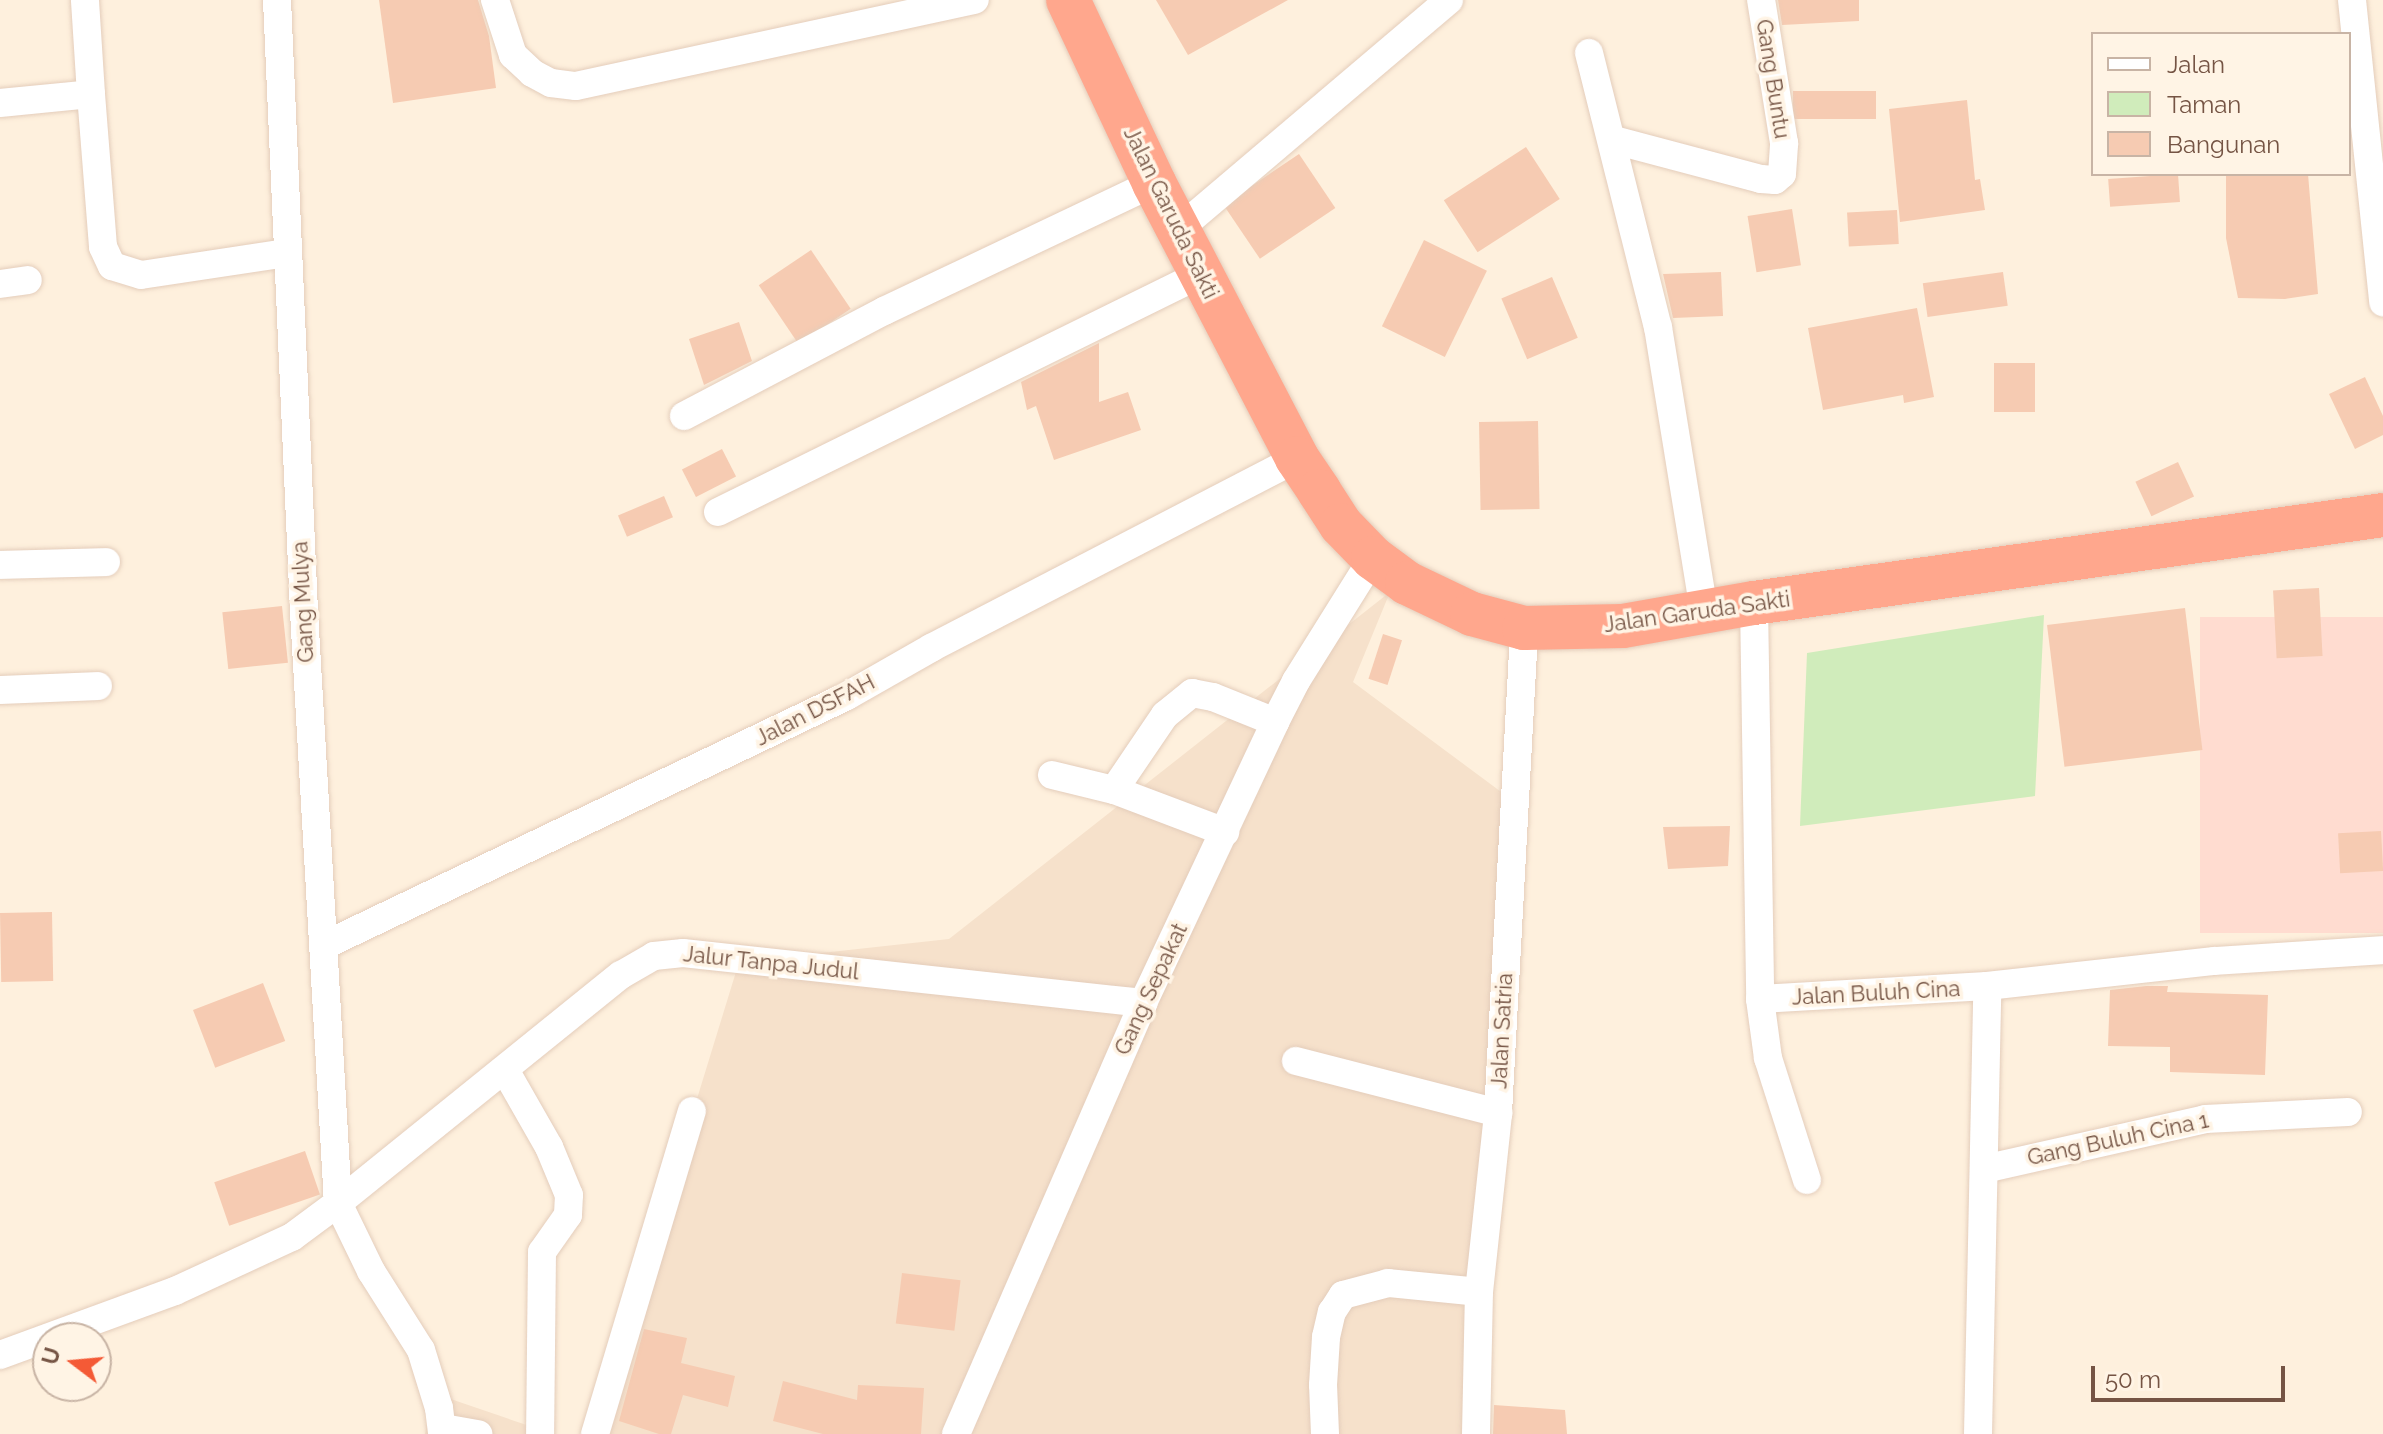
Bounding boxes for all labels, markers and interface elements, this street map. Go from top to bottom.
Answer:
street label: Gang Buntu [1751,17,1795,141]
legend [2091,32,2351,176]
text: Jalan [2167,50,2225,79]
text: Taman [2167,90,2241,119]
street label: Jalan Garuda Sakti [1118,123,1224,303]
text: Bangunan [2167,130,2280,159]
street label: Gang Mulya [287,541,319,663]
street label: Jalan Garuda Sakti [1602,586,1792,638]
street label: Jalan DSFAH [751,669,879,751]
street label: Gang Sepakat [1109,919,1193,1059]
street label: Jalur Tanpa Judul [681,941,861,985]
street label: Jalan Satria [1486,972,1518,1090]
street label: Jalan Buluh Cina [1791,975,1961,1011]
street label: Gang Buluh Cina 1 [2025,1107,2211,1171]
north arrow [32,1322,112,1402]
text: U [36,1344,66,1367]
scale bar [2095,1350,2289,1400]
text: 50 m [2105,1365,2161,1394]

